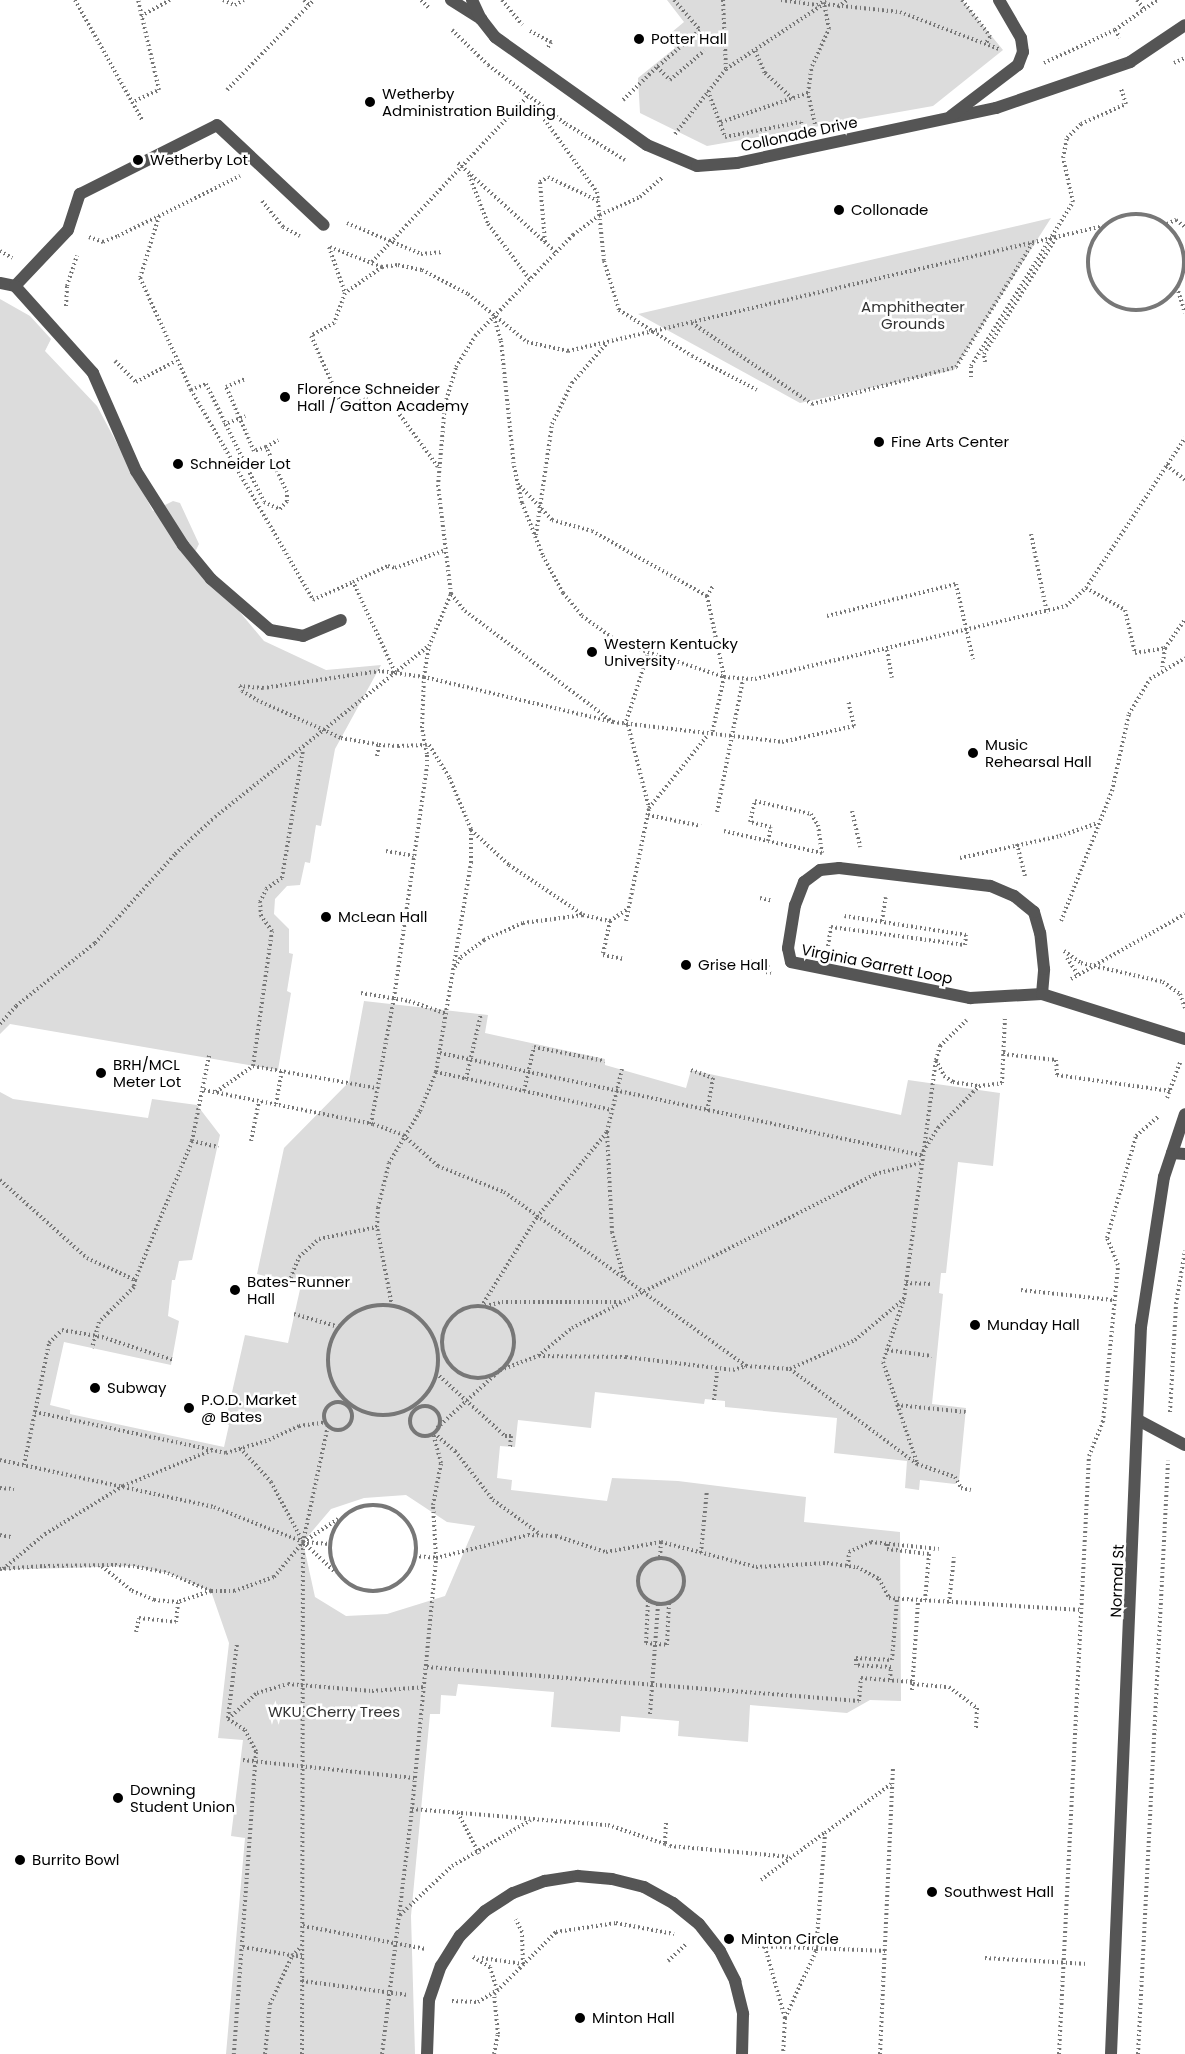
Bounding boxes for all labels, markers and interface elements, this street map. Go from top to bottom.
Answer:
place label: Potter Hall [651,30,727,48]
marker: Potter Hall [632,32,646,46]
place label: Wetherby Administration Building [382,84,556,119]
marker: Wetherby Administration Building [363,95,377,109]
street label: Collonade Drive [739,113,859,155]
place label: Wetherby Lot [150,151,248,169]
marker: Wetherby Lot [131,153,145,167]
place label: Collonade [851,201,928,219]
marker: Collonade [832,203,846,217]
park label: Amphitheater Grounds [861,297,965,332]
place label: Florence Schneider Hall / Gatton Academy [297,379,469,414]
marker: Florence Schneider Hall / Gatton Academy [278,390,292,404]
place label: Fine Arts Center [891,433,1009,451]
marker: Fine Arts Center [872,435,886,449]
place label: Schneider Lot [190,455,291,473]
marker: Schneider Lot [171,457,185,471]
place label: Western Kentucky University [604,634,738,669]
marker: Western Kentucky University [585,645,599,659]
place label: Music Rehearsal Hall [985,735,1092,770]
marker: Music Rehearsal Hall [966,746,980,760]
place label: McLean Hall [338,908,427,926]
marker: McLean Hall [319,910,333,924]
street label: Virginia Garrett Loop [800,940,954,988]
place label: Grise Hall [698,956,768,974]
marker: Grise Hall [679,958,693,972]
place label: BRH/MCL Meter Lot [113,1055,181,1090]
marker: BRH/MCL Meter Lot [94,1066,108,1080]
place label: Bates-Runner Hall [247,1272,350,1307]
marker: Bates-Runner Hall [228,1283,242,1297]
place label: Munday Hall [987,1316,1080,1334]
marker: Munday Hall [968,1318,982,1332]
place label: Subway [107,1379,166,1397]
marker: Subway [88,1381,102,1395]
place label: P.O.D. Market @ Bates [201,1390,297,1425]
marker: P.O.D. Market @ Bates [182,1401,196,1415]
street label: Normal St [1107,1544,1127,1618]
park label: WKU Cherry Trees [268,1703,400,1721]
place label: Downing Student Union [130,1780,235,1815]
marker: Downing Student Union [111,1791,125,1805]
place label: Burrito Bowl [32,1851,120,1869]
marker: Burrito Bowl [13,1853,27,1867]
place label: Southwest Hall [944,1883,1054,1901]
marker: Southwest Hall [925,1885,939,1899]
place label: Minton Circle [741,1930,839,1948]
marker: Minton Circle [722,1932,736,1946]
place label: Minton Hall [592,2009,675,2027]
marker: Minton Hall [573,2011,587,2025]

